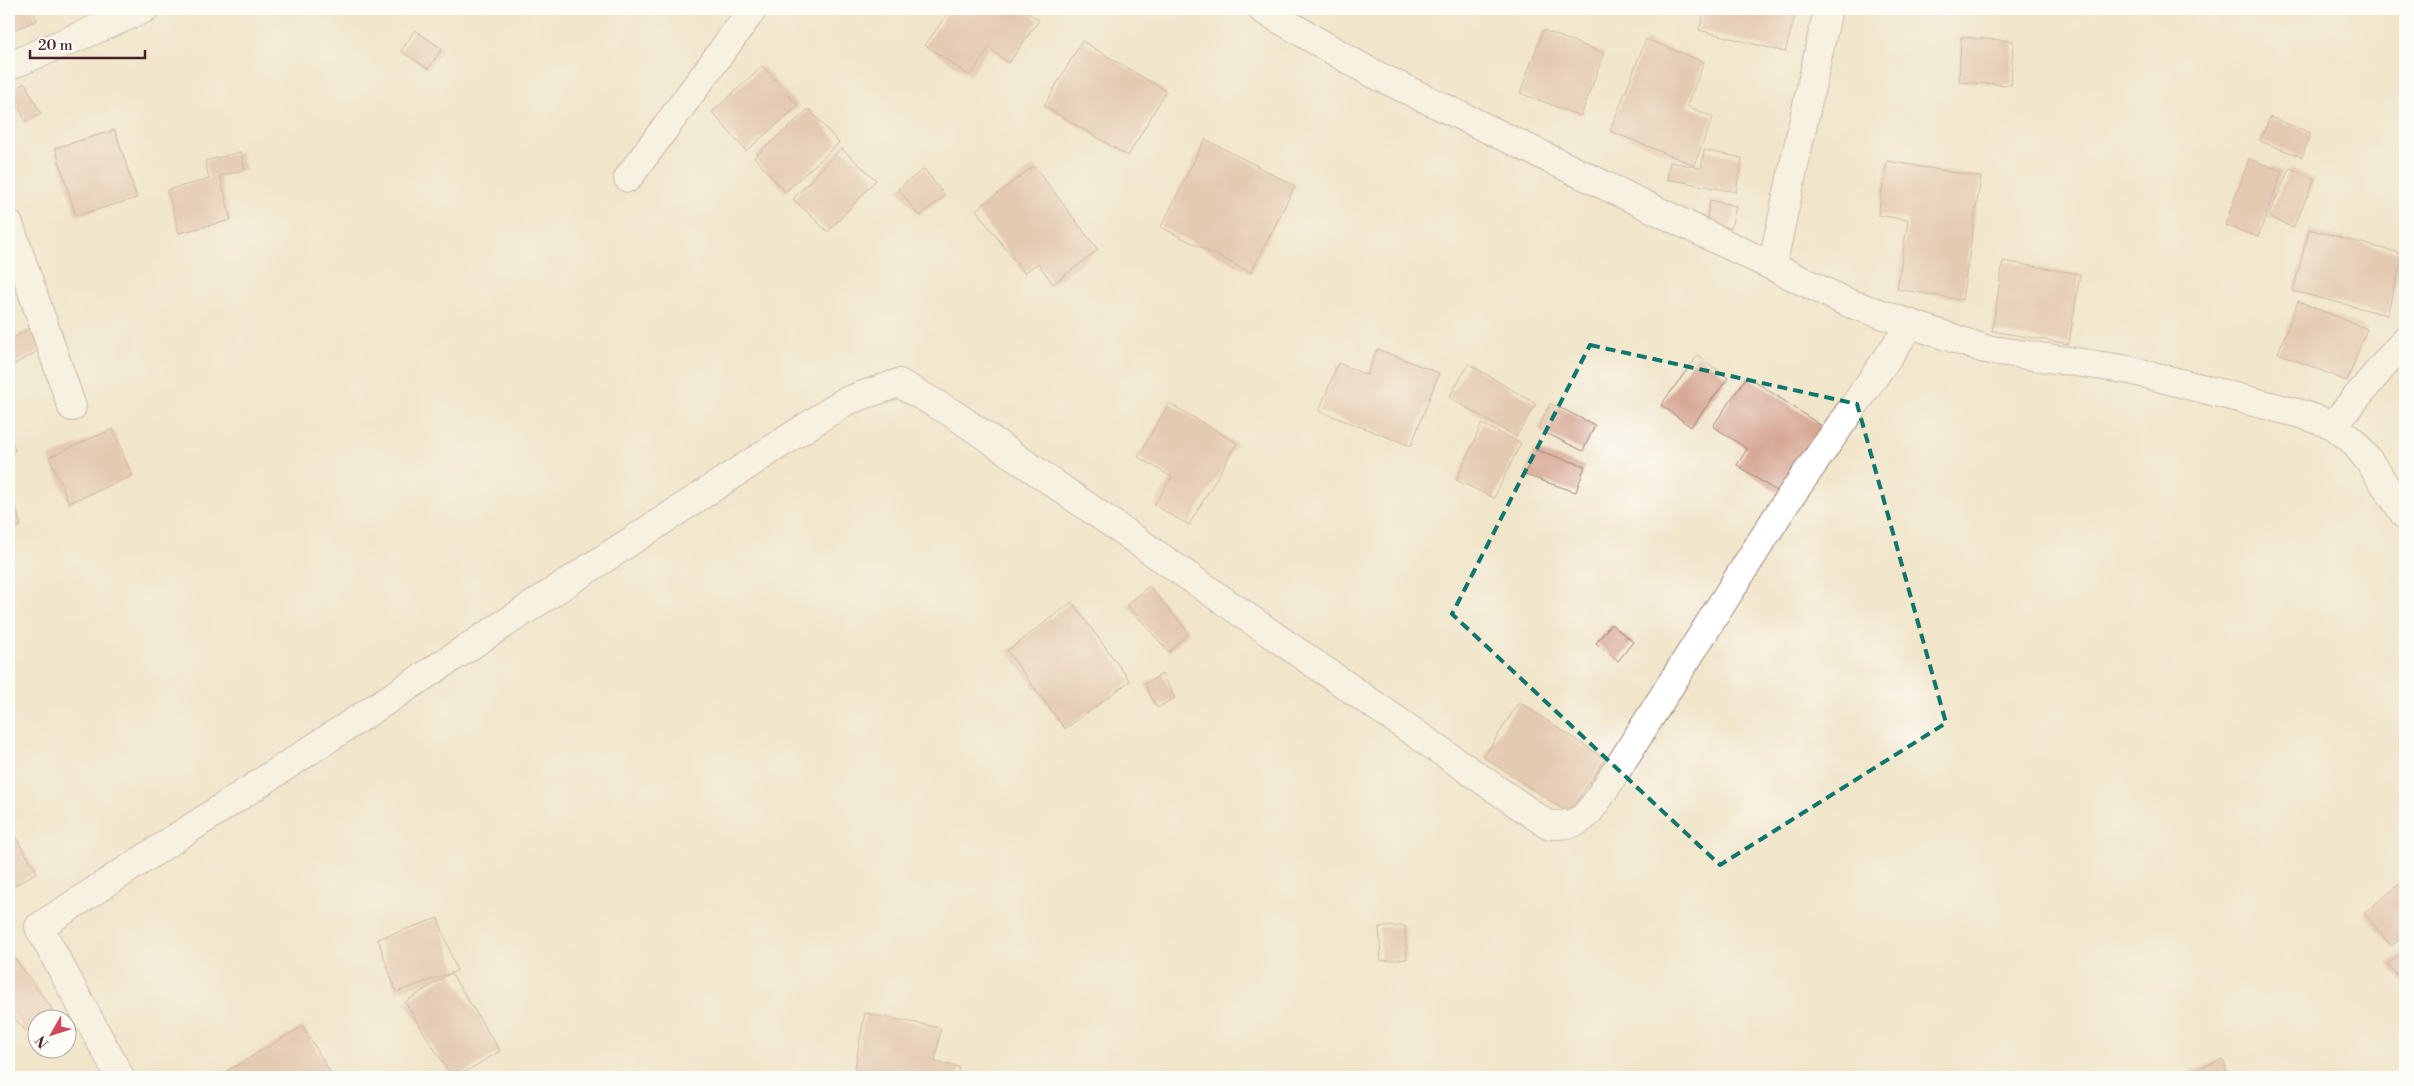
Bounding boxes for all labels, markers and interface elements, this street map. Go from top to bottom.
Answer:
scale bar [30,28,145,60]
text: 20 m [38,36,73,55]
north arrow [28,1008,78,1058]
text: N [32,1032,53,1052]

